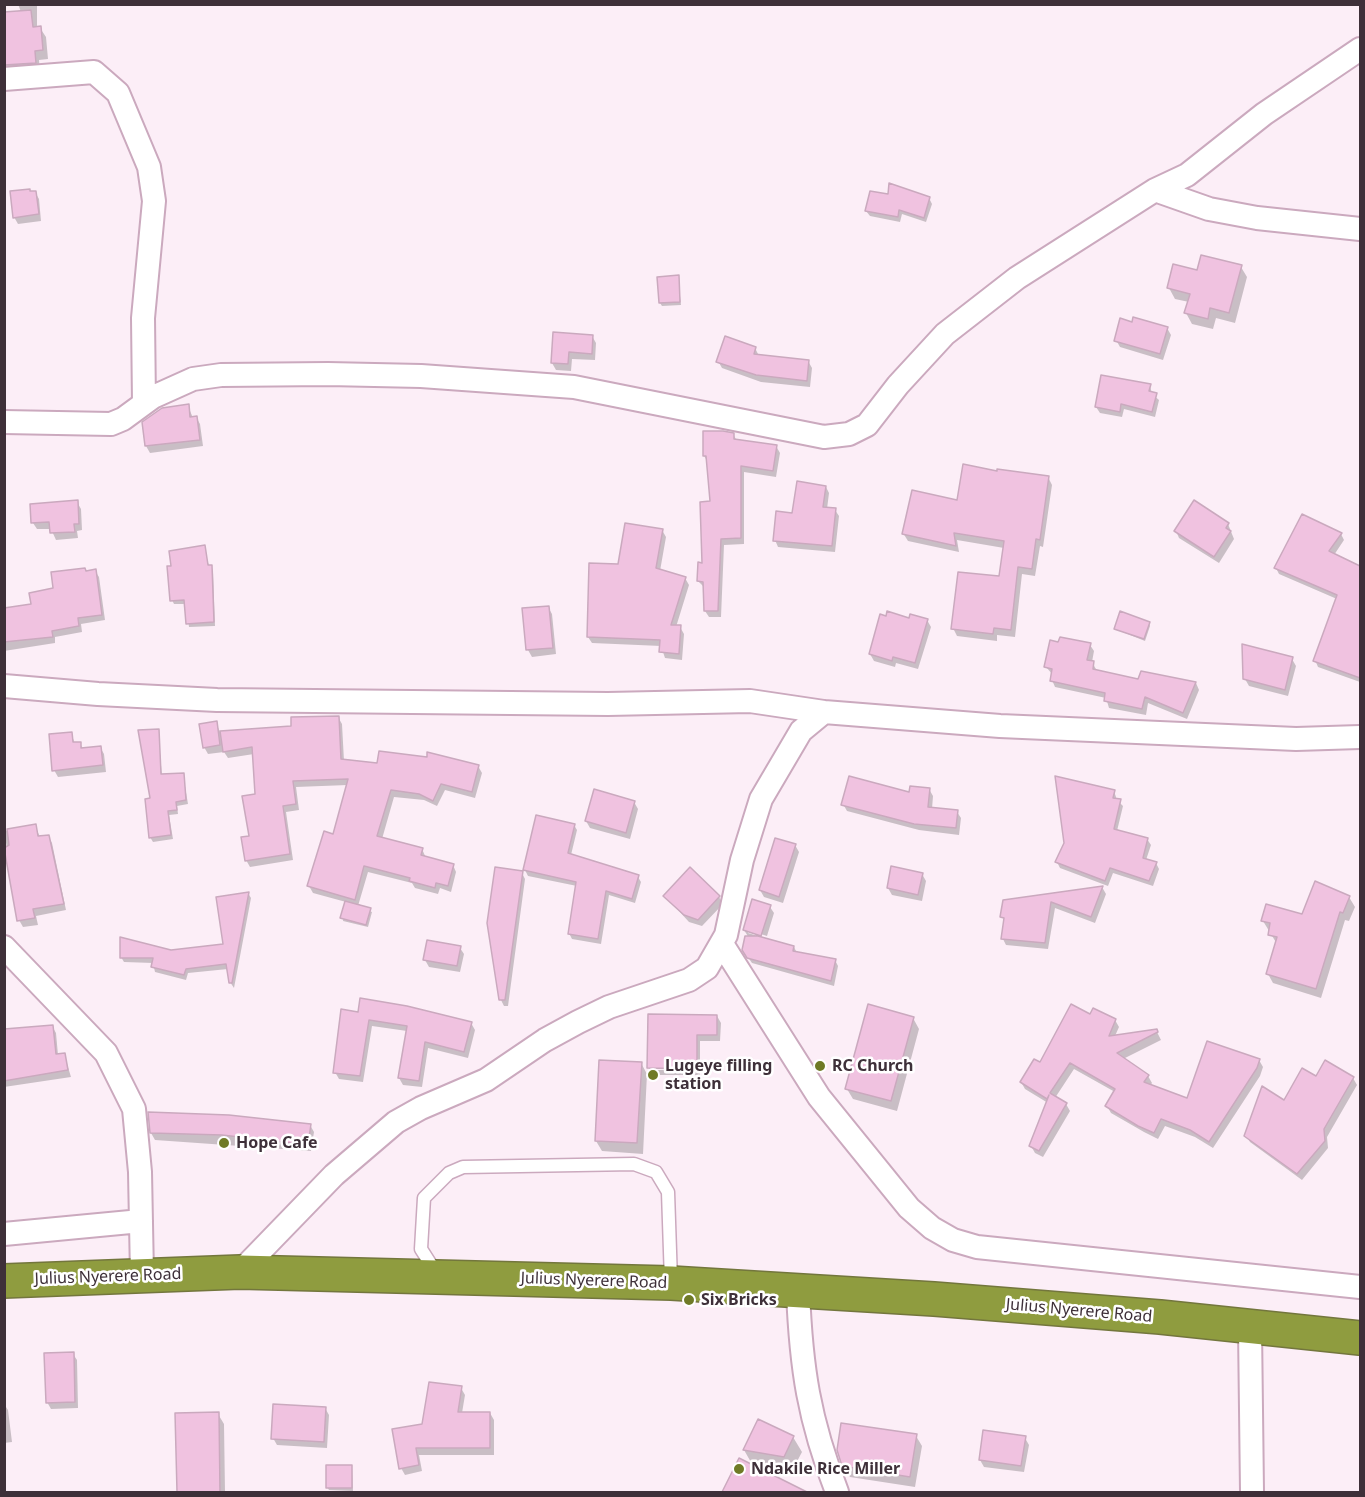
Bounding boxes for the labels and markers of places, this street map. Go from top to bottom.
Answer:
place label: Lugeye filling station [665,1056,772,1094]
place label: RC Church [832,1056,913,1076]
marker: RC Church [813,1059,827,1073]
marker: Lugeye filling station [646,1068,660,1082]
place label: Hope Cafe [236,1133,318,1153]
marker: Hope Cafe [217,1136,231,1150]
place label: Six Bricks [701,1290,777,1310]
marker: Six Bricks [682,1293,696,1307]
place label: Ndakile Rice Miller [751,1459,900,1479]
marker: Ndakile Rice Miller [732,1462,746,1476]

